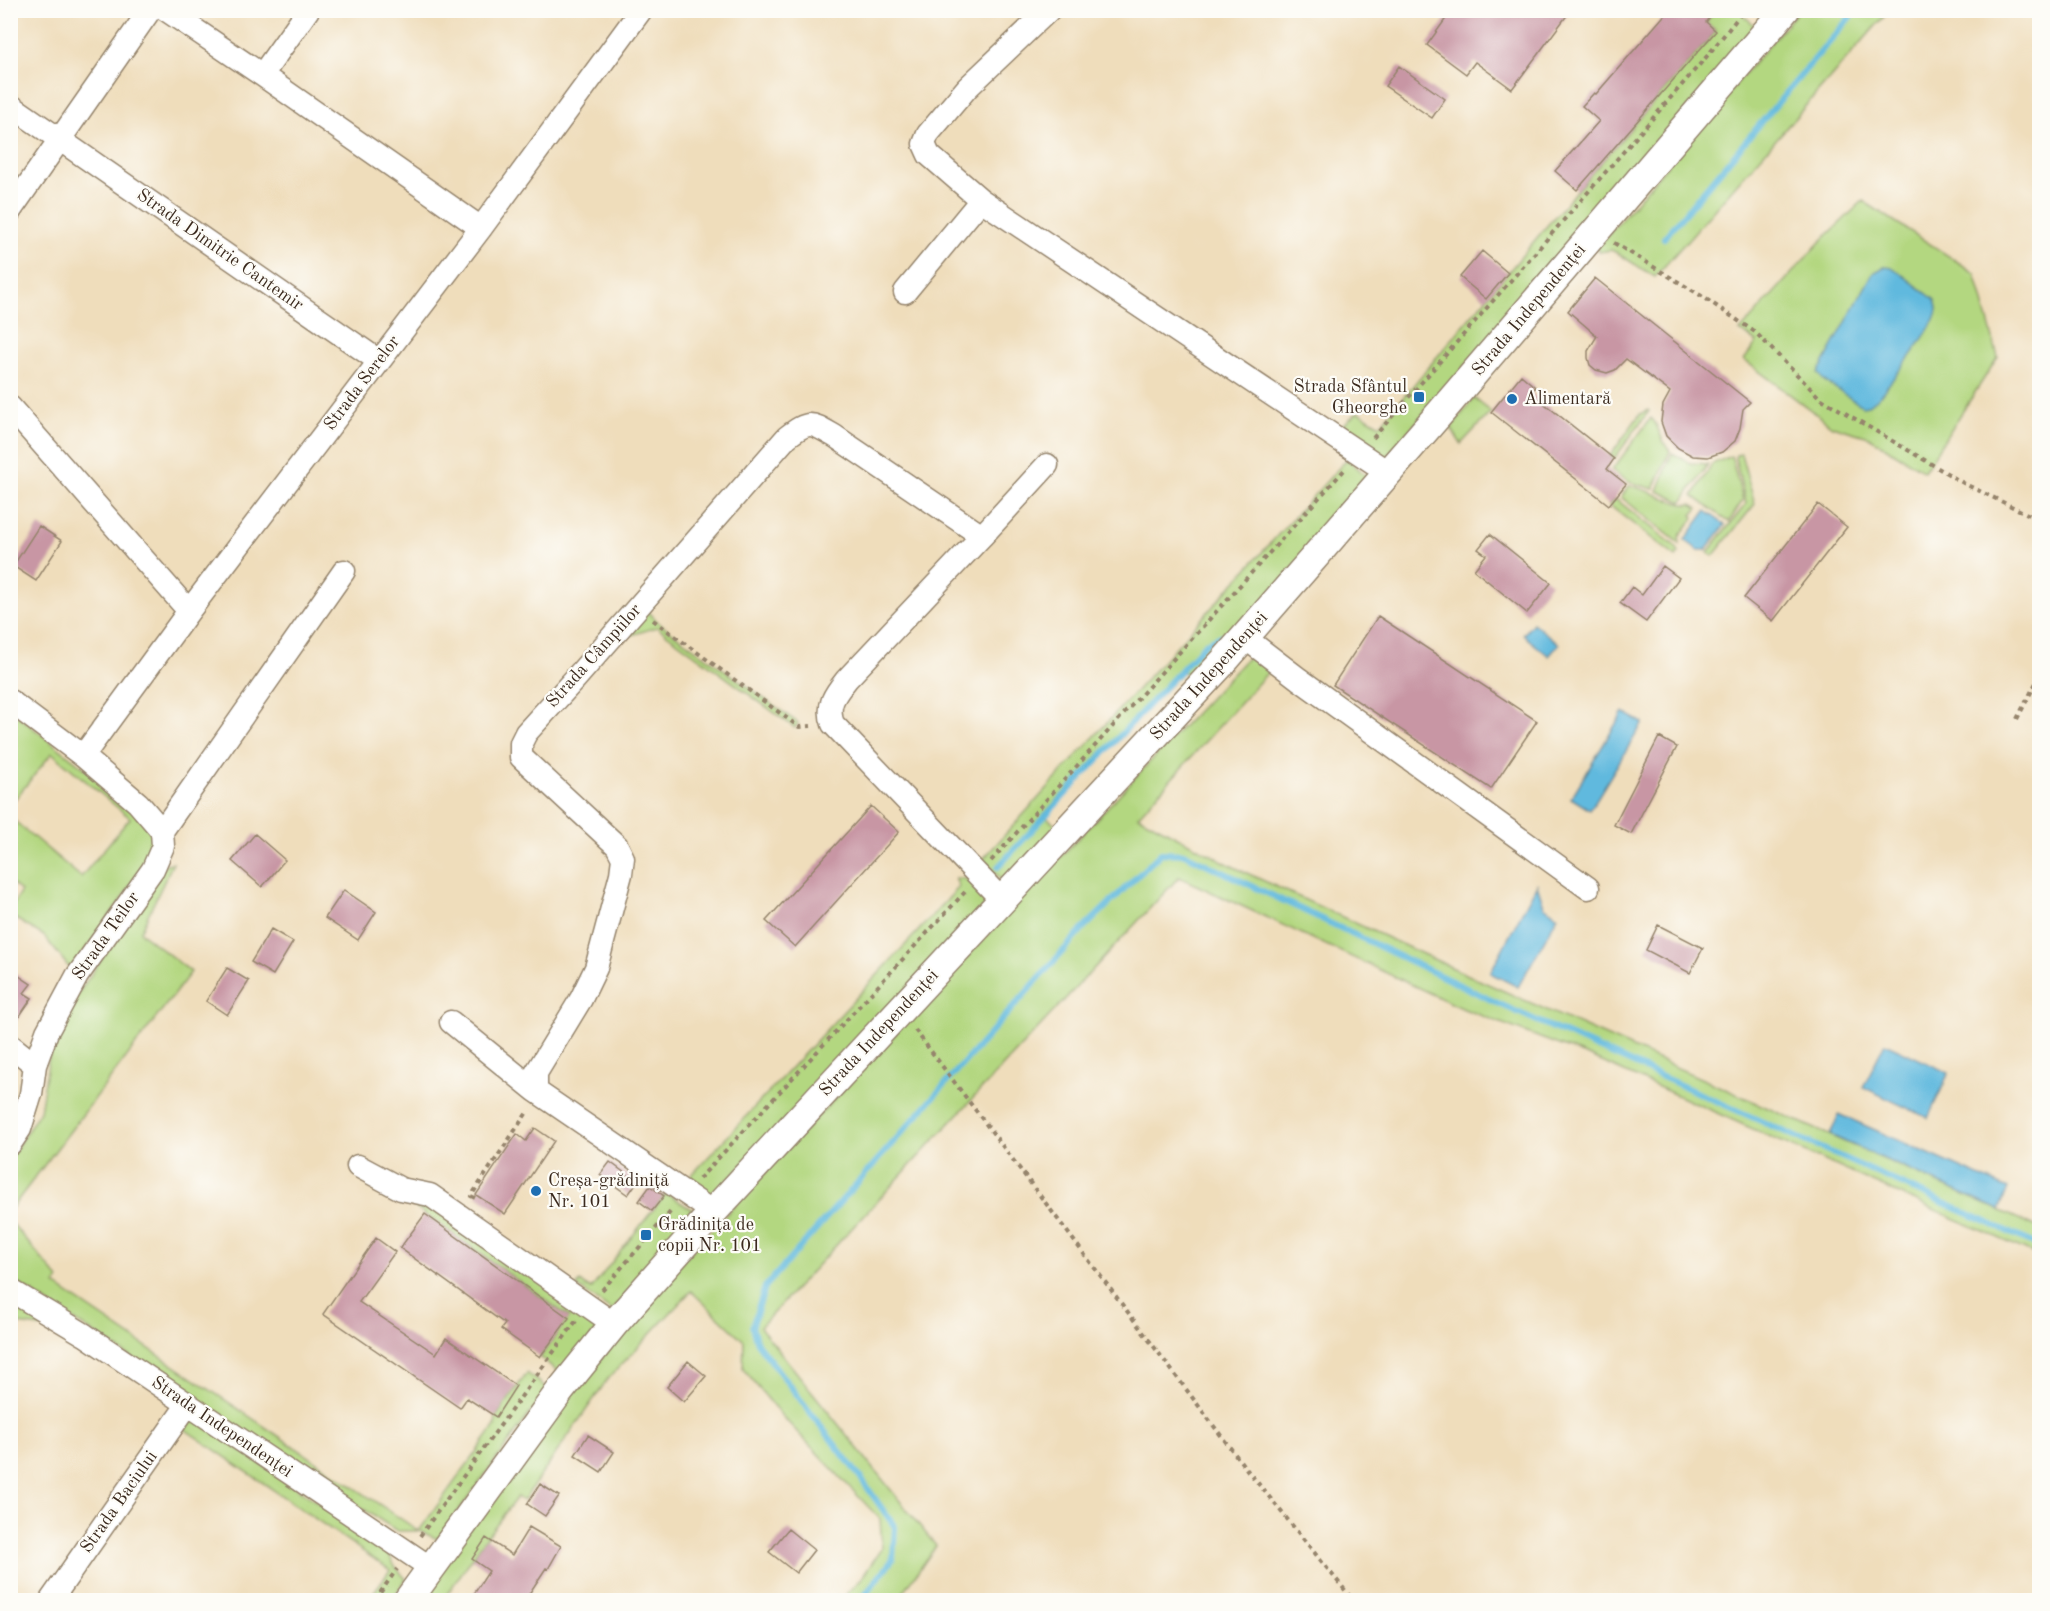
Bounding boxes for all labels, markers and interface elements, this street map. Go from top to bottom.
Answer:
street label: Strada Dimitrie Cantemir [133,186,307,315]
street label: Strada Independenței [1469,241,1590,380]
street label: Strada Serelor [321,332,404,434]
place label: Strada Sfântul Gheorghe [1293,378,1407,417]
marker: Strada Sfântul Gheorghe [1412,390,1426,404]
place label: Alimentară [1524,390,1611,408]
marker: Alimentară [1505,392,1519,406]
street label: Strada Câmpiilor [543,600,645,711]
street label: Strada Independenței [1147,608,1272,744]
street label: Strada Teilor [69,888,143,983]
street label: Strada Independenței [816,966,943,1100]
place label: Creșa-grădiniță Nr. 101 [548,1172,669,1211]
marker: Creșa-grădiniță Nr. 101 [529,1184,543,1198]
place label: Grădinița de copii Nr. 101 [658,1216,762,1255]
marker: Grădinița de copii Nr. 101 [639,1228,653,1242]
street label: Strada Independenței [148,1373,296,1482]
street label: Strada Baciului [77,1448,161,1556]

